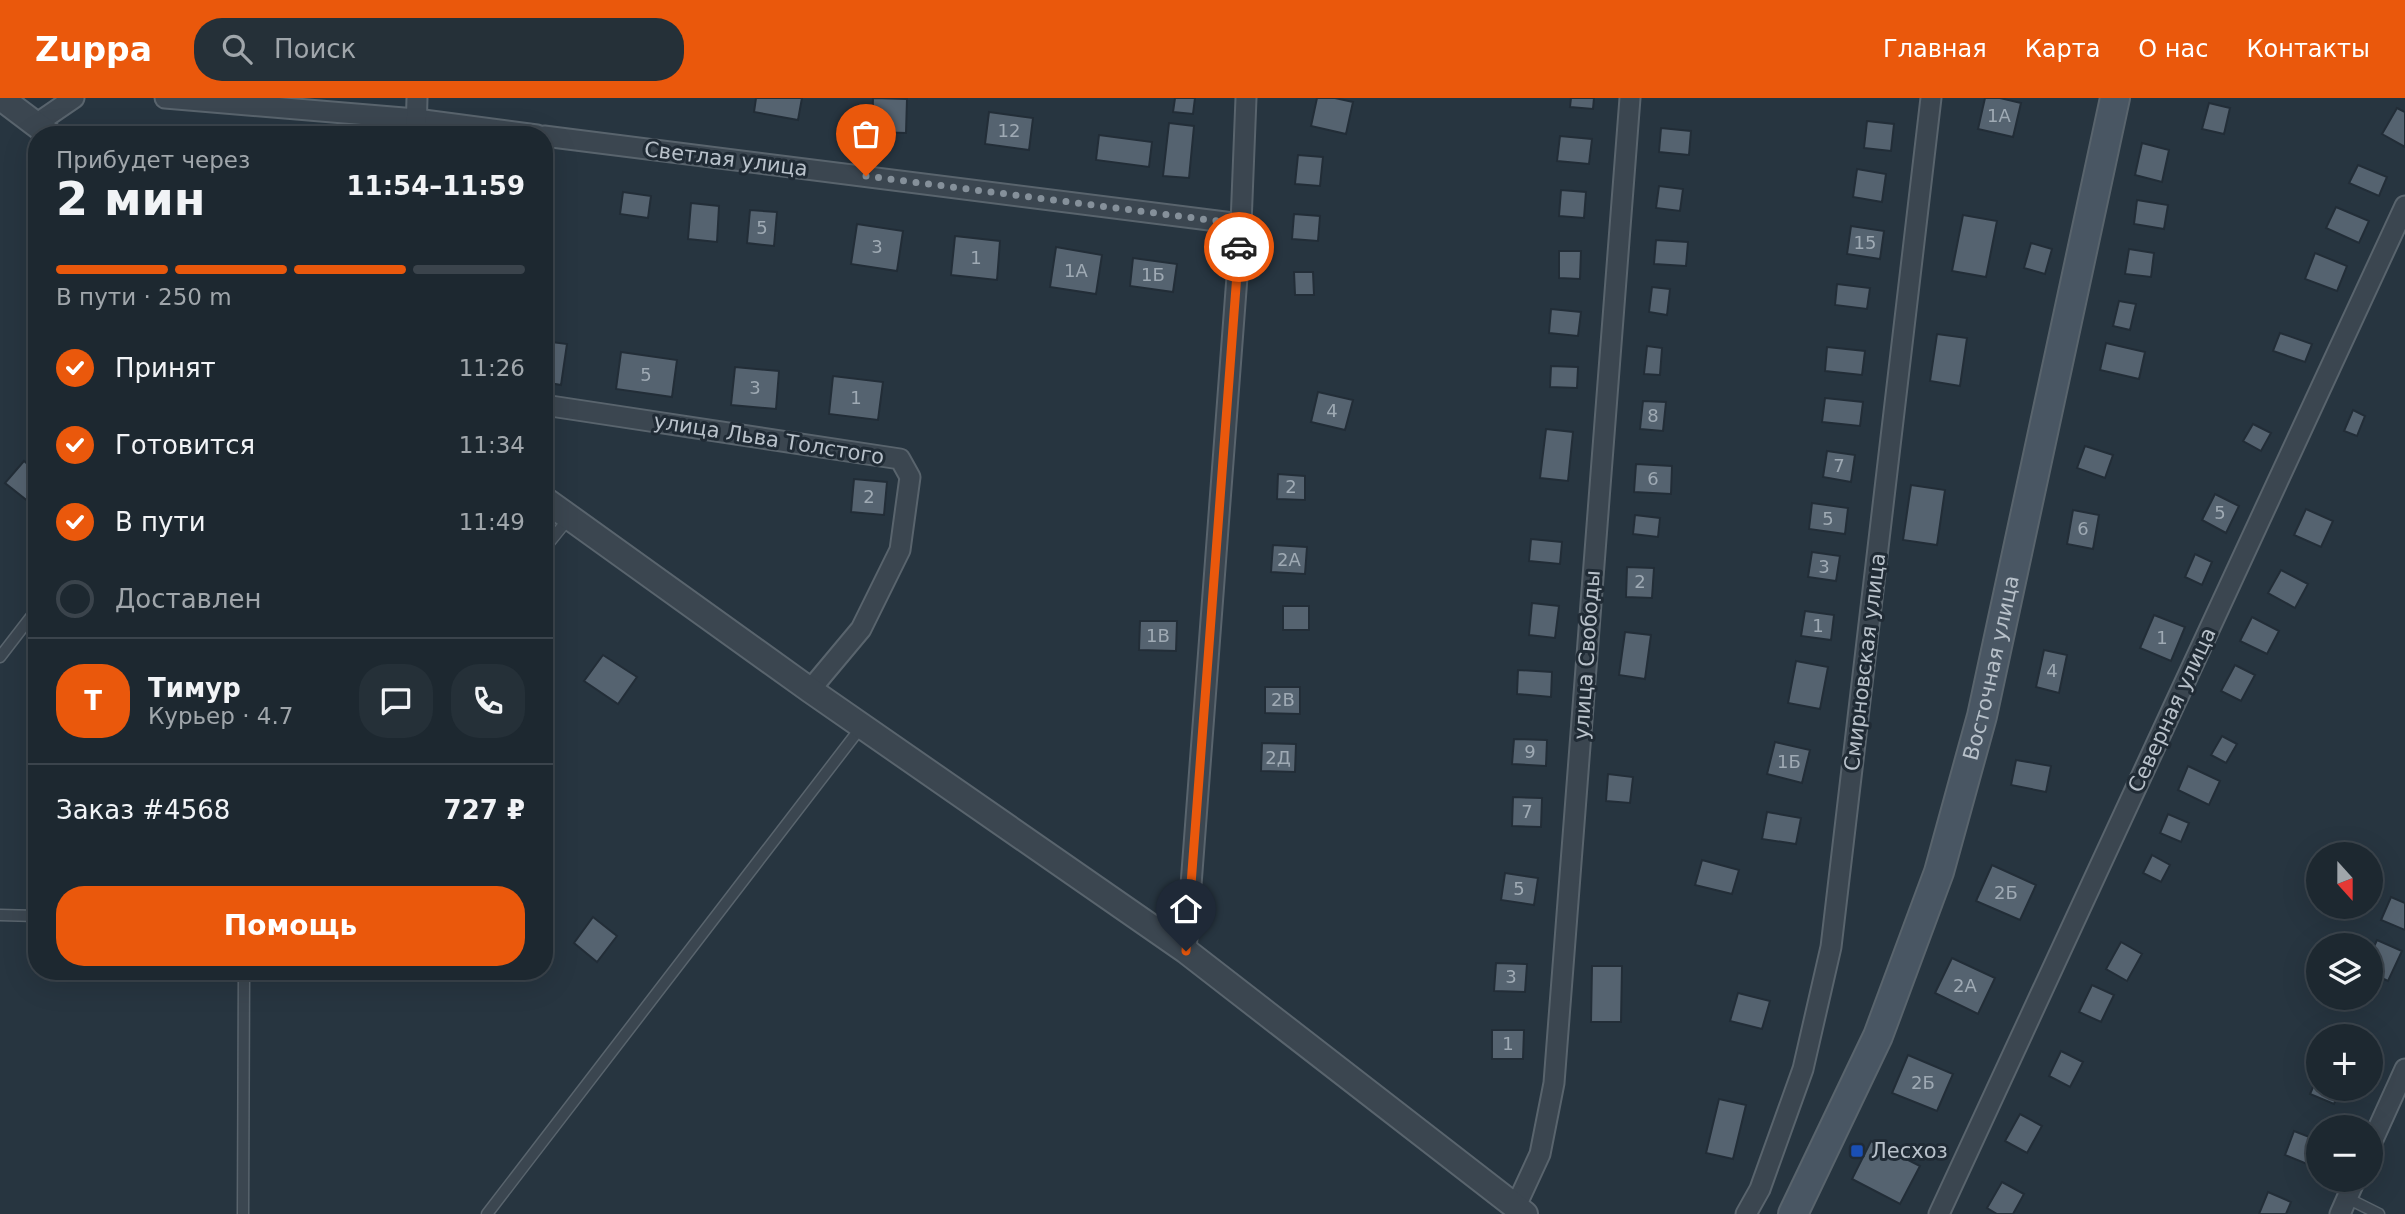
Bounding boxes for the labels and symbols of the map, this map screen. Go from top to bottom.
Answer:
pin [836,104,896,176]
house number: 1А [1987,105,2012,126]
house number: 12 [998,120,1020,141]
street label: Светлая улица [643,137,809,181]
courier [1204,212,1274,282]
house number: 5 [756,217,768,238]
house number: 15 [1854,232,1876,253]
house number: 3 [871,236,883,257]
house number: 1 [970,247,982,268]
house number: 1А [1064,260,1089,281]
house number: 1Б [1141,264,1165,285]
house number: 5 [640,364,652,385]
house number: 3 [749,377,761,398]
house number: 1 [850,387,862,408]
house number: 4 [1326,400,1338,421]
house number: 8 [1647,405,1659,426]
street label: улица Льва Толстого [652,409,886,469]
house number: 7 [1833,455,1845,476]
house number: 6 [1647,468,1659,489]
house number: 2 [1285,476,1297,497]
house number: 2 [863,486,875,507]
house number: 5 [2214,502,2226,523]
house number: 5 [1822,508,1834,529]
house number: 6 [2077,518,2089,539]
house number: 2А [1277,549,1302,570]
street label: Смирновская улица [1840,552,1890,772]
house number: 3 [1818,556,1830,577]
street label: улица Свободы [1569,569,1605,741]
house number: 2 [1634,571,1646,592]
street label: Восточная улица [1958,573,2024,763]
house number: 1 [1812,615,1824,636]
street label: Северная улица [2123,624,2221,796]
house number: 1В [1146,625,1170,646]
house number: 1 [2156,627,2168,648]
house number: 4 [2046,660,2058,681]
house number: 2В [1271,689,1295,710]
house number: 9 [1524,741,1536,762]
house number: 2Д [1265,747,1291,768]
house number: 1Б [1777,751,1801,772]
house number: 7 [1521,801,1533,822]
north arrow [2306,842,2384,919]
house number: 5 [1513,878,1525,899]
pin [1156,879,1216,951]
house number: 2Б [1994,882,2018,903]
house number: 3 [1505,966,1517,987]
house number: 2А [1953,975,1978,996]
house number: 1 [1502,1033,1514,1054]
house number: 2Б [1911,1072,1935,1093]
place label: Лесхоз [1871,1139,1948,1163]
marker: Лесхоз [1849,1143,1865,1159]

